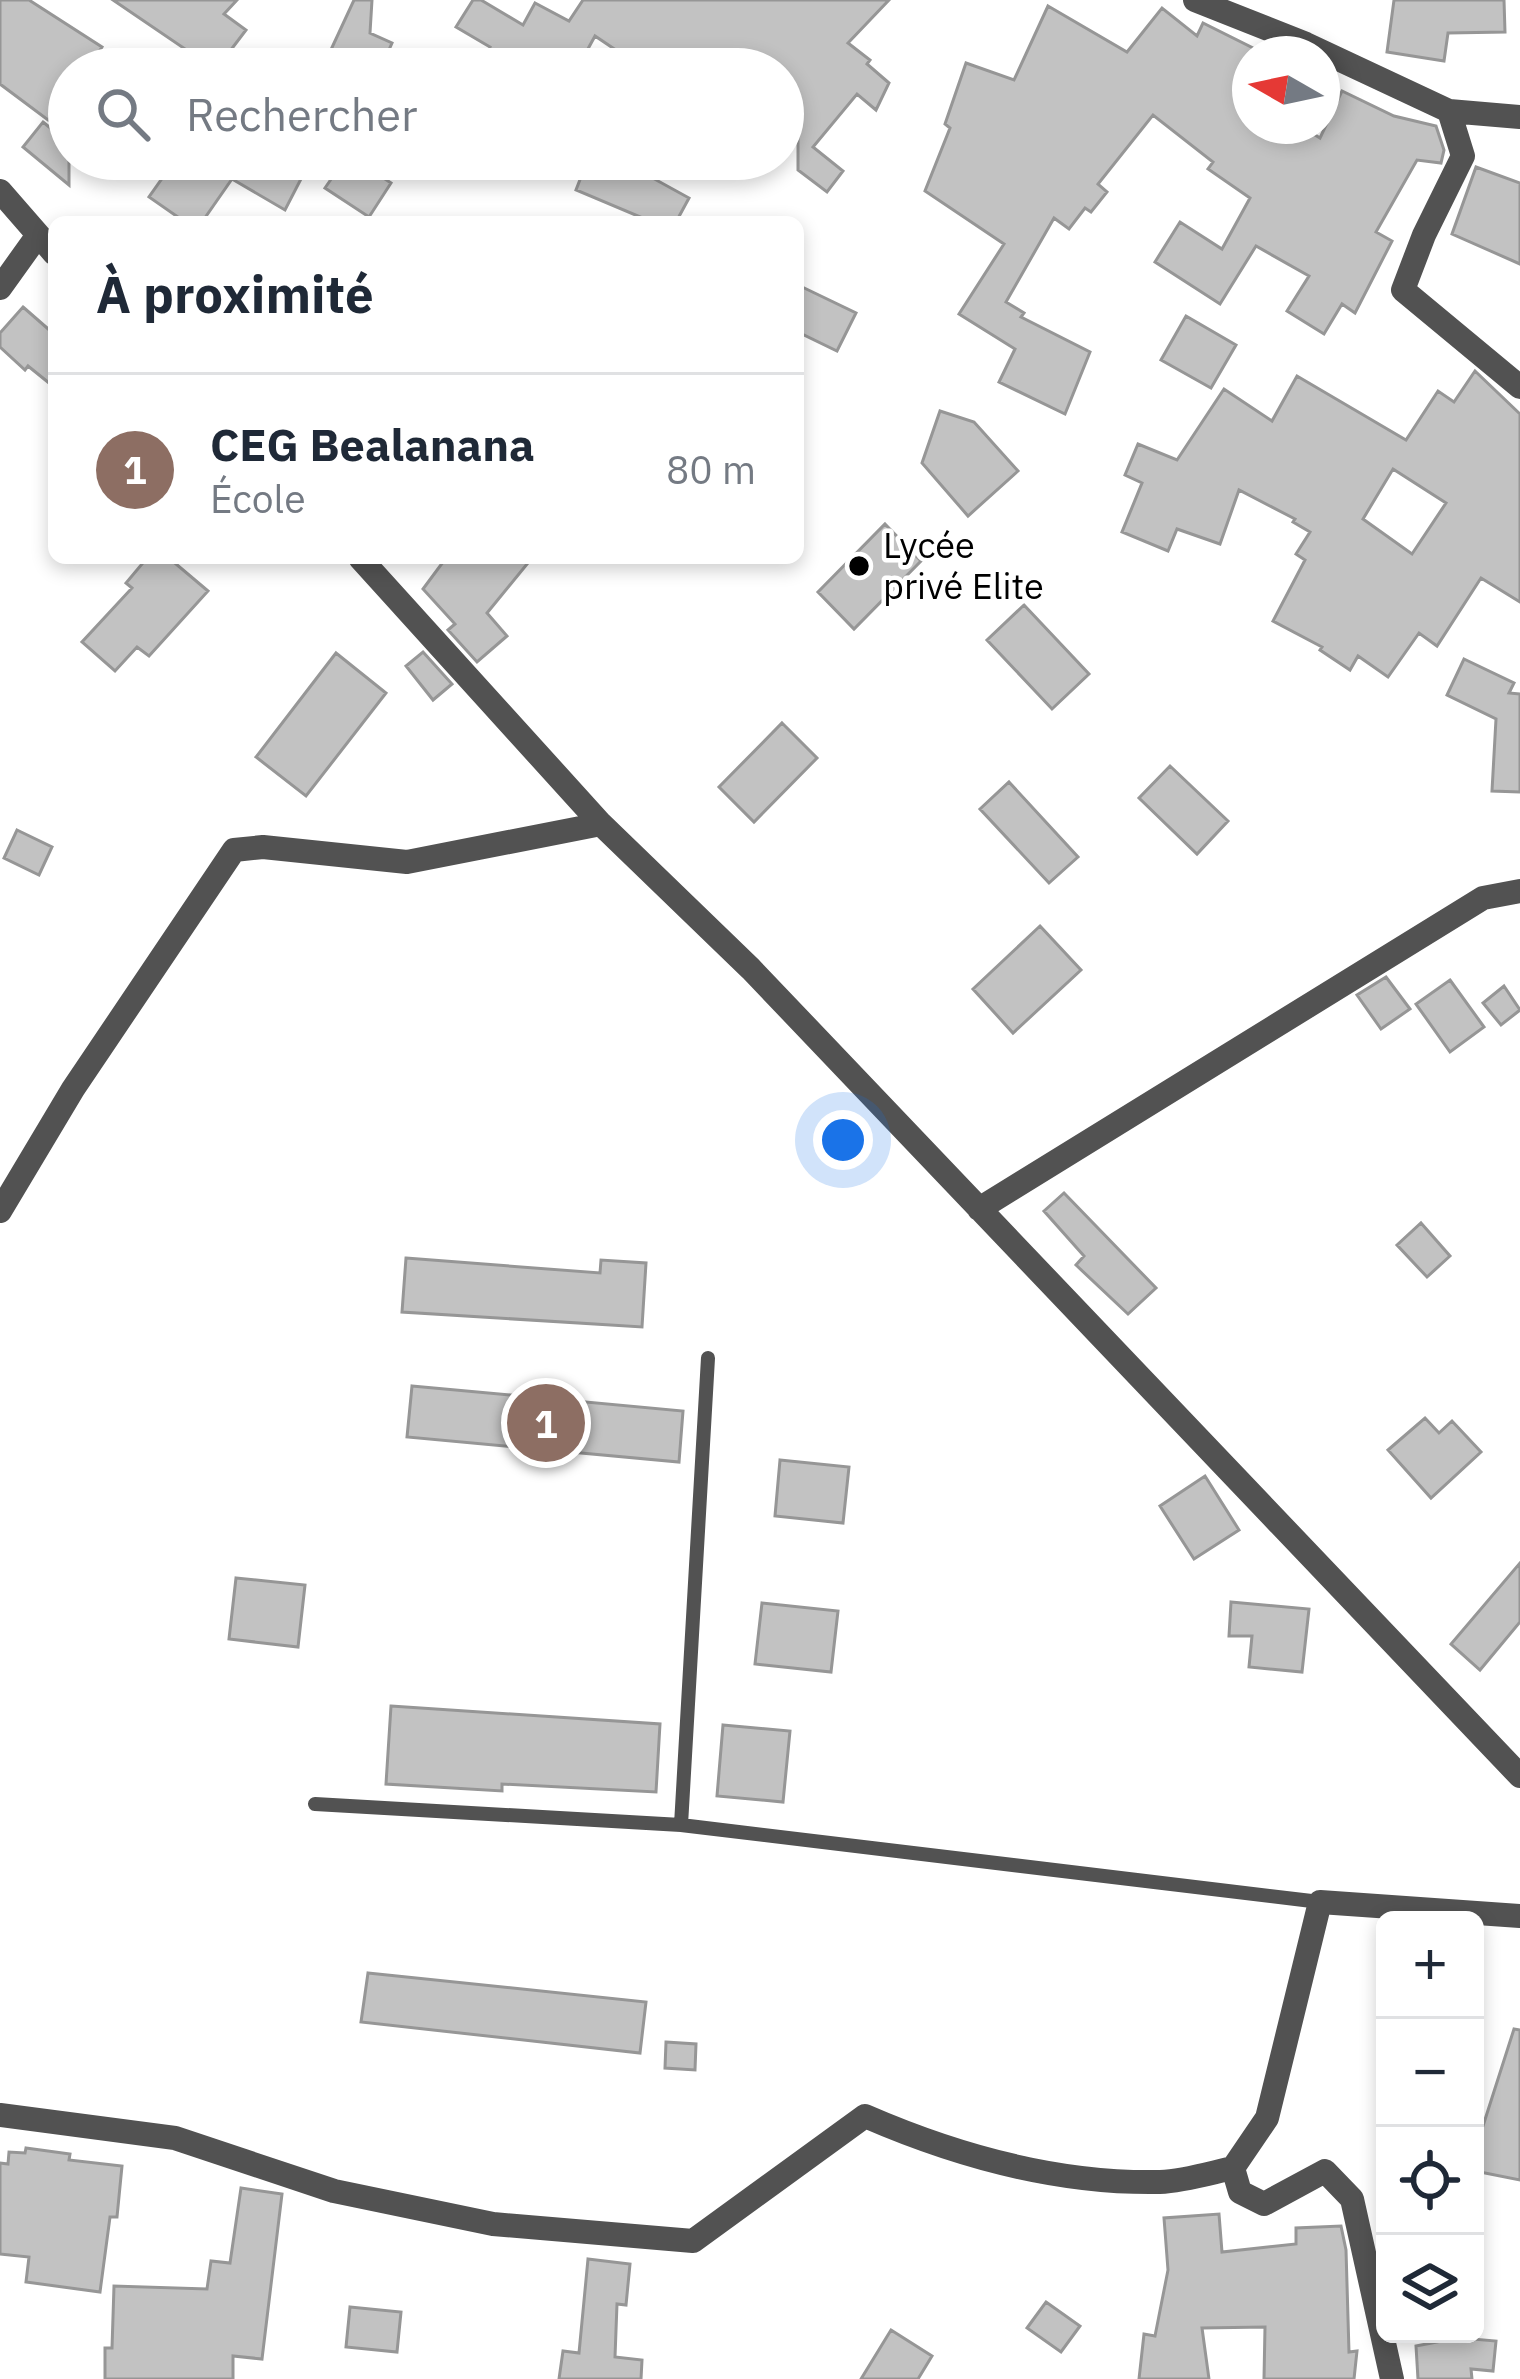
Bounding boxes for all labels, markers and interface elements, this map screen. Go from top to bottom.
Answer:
north arrow [1232,36,1340,144]
search box [48,48,804,180]
icon: search [90,81,156,147]
text: Rechercher [186,85,417,143]
text: À proximité [96,261,374,327]
text: CEG Bealanana [210,415,535,473]
text: 1 [123,444,147,495]
text: 80 m [666,444,756,495]
text: École [210,473,306,524]
place label: Lycée privé Elite [883,521,1044,609]
marker: Lycée privé Elite [846,553,872,579]
your location [813,1110,873,1170]
pin: 1 [507,1378,585,1468]
map controls [1376,1911,1484,2343]
button: + [1376,1911,1484,2019]
button: − [1376,2019,1484,2127]
button: locate [1376,2127,1484,2235]
button: layers [1376,2235,1484,2343]

